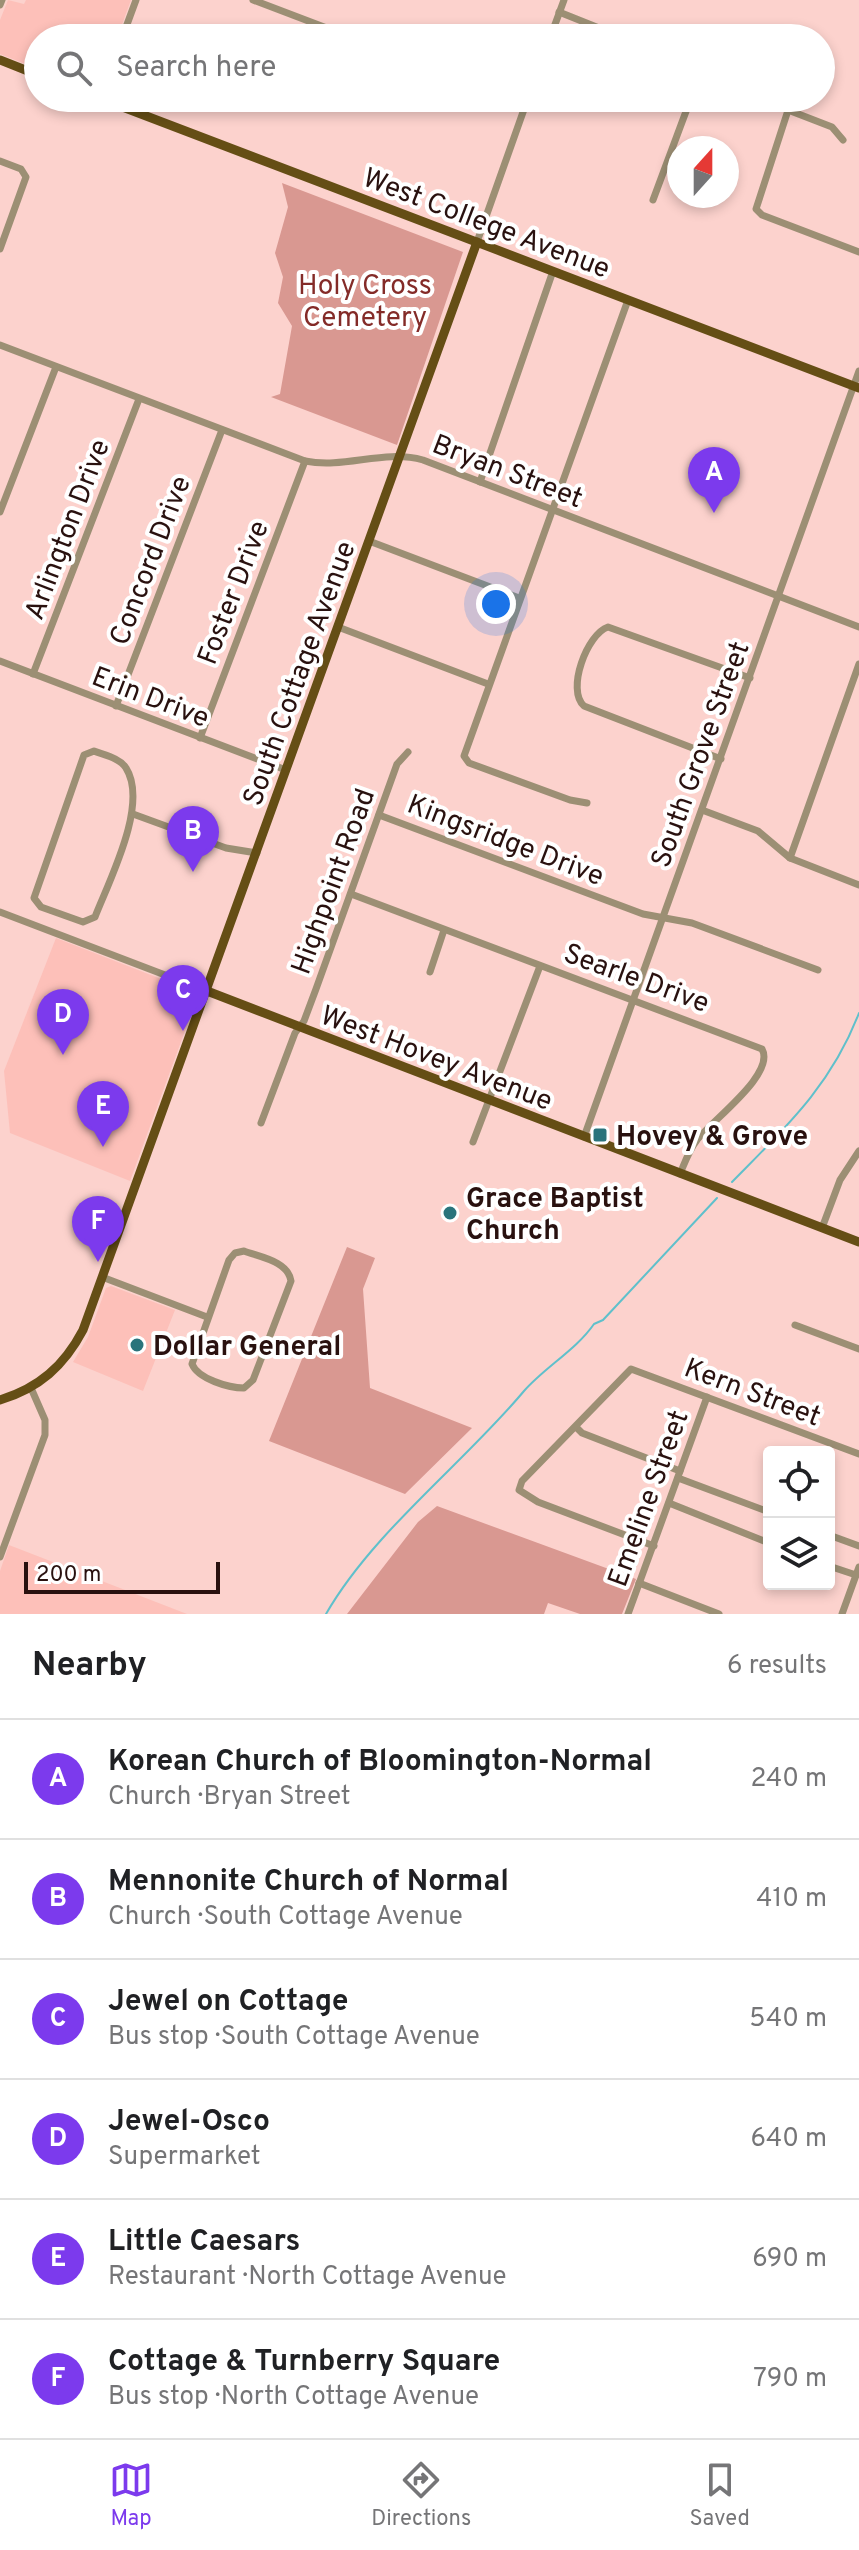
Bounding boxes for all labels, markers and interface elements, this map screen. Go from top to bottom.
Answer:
search box [24,24,835,112]
icon: search [52,46,96,90]
text: Search here [116,50,276,87]
north arrow [667,136,739,208]
street label: West College Avenue [357,161,615,288]
park label: Holy Cross Cemetery [298,269,432,337]
street label: Bryan Street [427,428,587,518]
street label: Arlington Drive [18,435,120,626]
pin: A [688,447,740,513]
street label: Concord Drive [103,471,201,651]
street label: Foster Drive [191,516,279,670]
street label: South Cottage Avenue [236,537,365,811]
your location [476,584,516,624]
street label: South Grove Street [644,637,759,873]
street label: Erin Drive [86,660,214,738]
street label: Highpoint Road [285,784,385,980]
street label: Kingsridge Drive [401,788,608,896]
pin: B [167,806,219,872]
street label: Searle Drive [558,937,714,1023]
pin: C [157,965,209,1031]
pin: D [37,989,89,1055]
street label: West Hovey Avenue [315,999,557,1121]
pin: E [77,1081,129,1147]
place label: Hovey & Grove [616,1120,808,1156]
marker: Hovey & Grove [591,1126,609,1144]
place label: Grace Baptist Church [466,1182,644,1250]
pin: F [72,1196,124,1262]
marker: Grace Baptist Church [441,1204,459,1222]
place label: Dollar General [153,1330,341,1366]
marker: Dollar General [128,1336,146,1354]
street label: Kern Street [679,1351,825,1436]
street label: Emeline Street [601,1406,698,1592]
map controls [763,1446,835,1590]
button: locate [763,1446,835,1518]
button: layers [763,1518,835,1590]
scale bar [24,1558,220,1594]
text: 200 m [36,1562,101,1589]
text: Nearby [32,1645,147,1688]
text: 6 results [727,1650,827,1683]
text: Korean Church of Bloomington-Normal [108,1744,652,1781]
text: A [49,1763,67,1796]
text: 240 m [750,1763,827,1796]
text: Church · Bryan Street [108,1781,351,1814]
text: Mennonite Church of Normal [108,1864,509,1901]
text: B [49,1883,67,1916]
text: 410 m [756,1883,827,1916]
text: Church · South Cottage Avenue [108,1901,463,1934]
text: Jewel on Cottage [108,1984,348,2021]
text: C [50,2003,66,2036]
text: 540 m [749,2003,827,2036]
text: Bus stop · South Cottage Avenue [108,2021,480,2054]
text: Jewel-Osco [108,2104,270,2141]
text: D [49,2123,67,2156]
text: 640 m [751,2123,827,2156]
text: Supermarket [108,2141,260,2174]
text: Little Caesars [108,2224,300,2261]
text: E [50,2243,66,2276]
text: 690 m [752,2243,827,2276]
text: Restaurant · North Cottage Avenue [108,2261,506,2294]
text: Cottage & Turnberry Square [108,2344,500,2381]
text: F [51,2363,65,2396]
text: 790 m [753,2363,827,2396]
text: Bus stop · North Cottage Avenue [108,2381,479,2414]
tab: Map [109,2458,153,2533]
tab: Directions [371,2458,471,2533]
tab: Saved [689,2458,750,2533]

